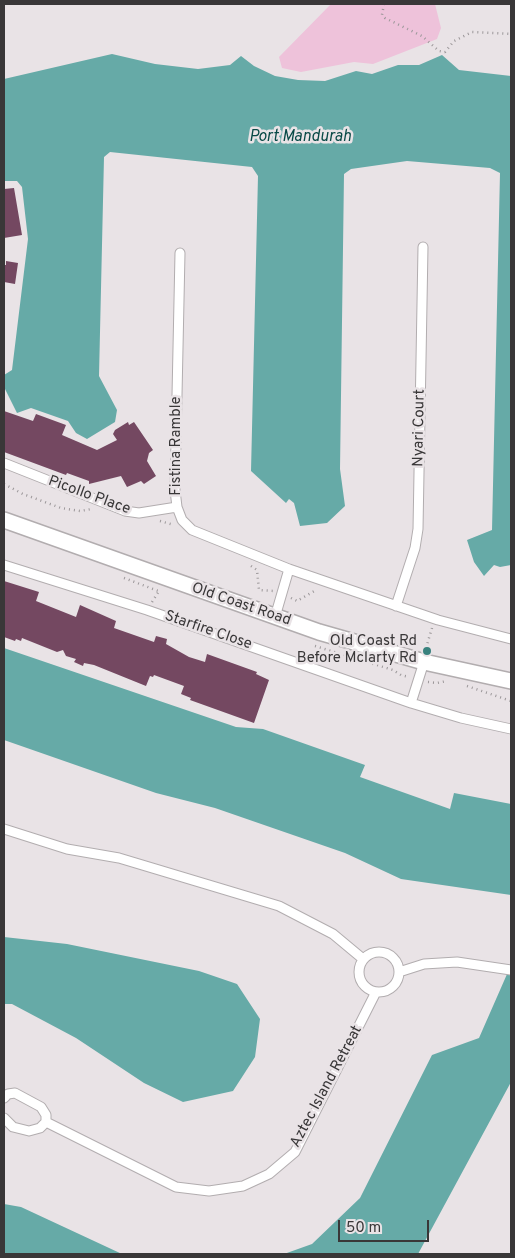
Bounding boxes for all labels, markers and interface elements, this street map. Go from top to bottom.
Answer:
water label: Port Mandurah [249,128,351,148]
street label: Nyari Court [410,389,430,467]
street label: Fistina Ramble [168,396,186,496]
street label: Picollo Place [45,473,133,519]
street label: Old Coast Road [189,580,293,630]
street label: Starfire Close [162,608,254,654]
place label: Old Coast Rd Before Mclarty Rd [297,633,417,668]
marker: Old Coast Rd Before Mclarty Rd [421,645,433,657]
street label: Aztec Island Retreat [287,1023,367,1151]
scale bar [340,1210,431,1242]
text: 50 m [346,1219,381,1238]

